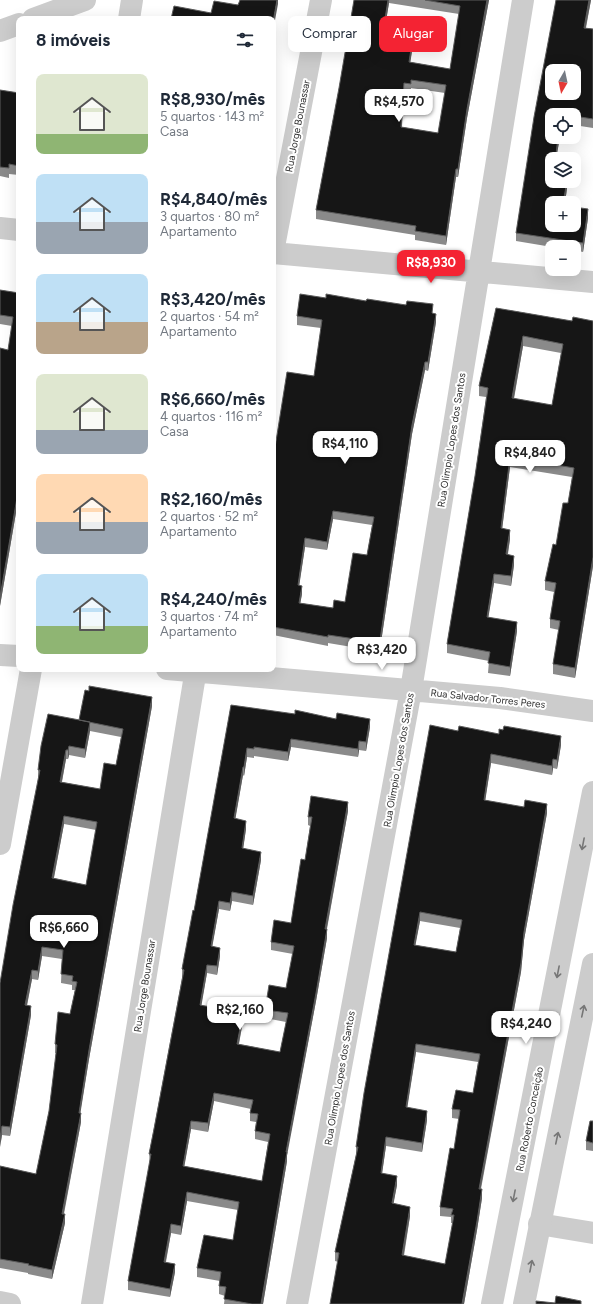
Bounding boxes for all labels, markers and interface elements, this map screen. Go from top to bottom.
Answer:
chip: Comprar [288,16,371,52]
chip: Alugar [379,16,447,52]
icon: filters [234,29,256,51]
text: 8 imóveis [36,30,110,50]
north arrow [545,64,581,100]
map controls [545,64,581,276]
street label: Rua Jorge Bounassar [282,78,313,173]
text: R$8,930/mês [160,89,265,109]
pin: R$4,570 [362,89,436,123]
icon: home [68,90,116,138]
text: R$4,570 [374,94,424,109]
button: locate [545,108,581,144]
text: 5 quartos · 143 m² [160,109,264,124]
text: Casa [160,124,189,139]
button: layers [545,152,581,188]
text: R$4,840/mês [160,189,267,209]
icon: home [68,190,116,238]
button: + [545,196,581,232]
text: 3 quartos · 80 m² [160,209,260,224]
text: Apartamento [160,224,237,239]
button: − [545,240,581,276]
pin: R$8,930 [394,250,468,284]
text: R$8,930 [406,255,456,270]
text: R$3,420/mês [160,289,265,309]
icon: home [68,290,116,338]
text: 2 quartos · 54 m² [160,309,259,324]
text: Apartamento [160,324,237,339]
street label: Rua Olimpio Lopes dos Santos [434,372,469,508]
text: R$6,660/mês [160,389,265,409]
icon: home [68,390,116,438]
text: 4 quartos · 116 m² [160,409,262,424]
text: Casa [160,424,189,439]
pin: R$4,110 [308,431,382,465]
text: R$4,110 [322,436,368,451]
pin: R$4,840 [493,440,567,474]
text: R$4,840 [504,445,556,460]
text: R$2,160/mês [160,489,262,509]
icon: home [68,490,116,538]
text: 2 quartos · 52 m² [160,509,258,524]
text: Apartamento [160,524,237,539]
text: R$4,240/mês [160,589,267,609]
icon: home [68,590,116,638]
text: 3 quartos · 74 m² [160,609,258,624]
text: Apartamento [160,624,237,639]
pin: R$3,420 [345,637,419,671]
text: R$3,420 [357,642,407,657]
street label: Rua Salvador Torres Peres [430,686,546,711]
street label: Rua Olimpio Lopes dos Santos [380,692,417,828]
one-way arrow [578,837,586,850]
pin: R$6,660 [27,915,101,949]
text: R$6,660 [39,920,89,935]
street label: Rua Jorge Bounassar [131,938,158,1033]
one-way arrow [553,965,561,978]
pin: R$2,160 [203,997,277,1031]
text: R$2,160 [216,1002,264,1017]
one-way arrow [580,1005,588,1018]
street label: Rua Olimpio Lopes dos Santos [321,1010,358,1146]
pin: R$4,240 [489,1011,563,1045]
text: R$4,240 [500,1016,552,1031]
street label: Rua Roberto Conceição [513,1066,546,1172]
one-way arrow [553,1132,561,1145]
one-way arrow [509,1189,517,1202]
one-way arrow [527,1260,535,1273]

